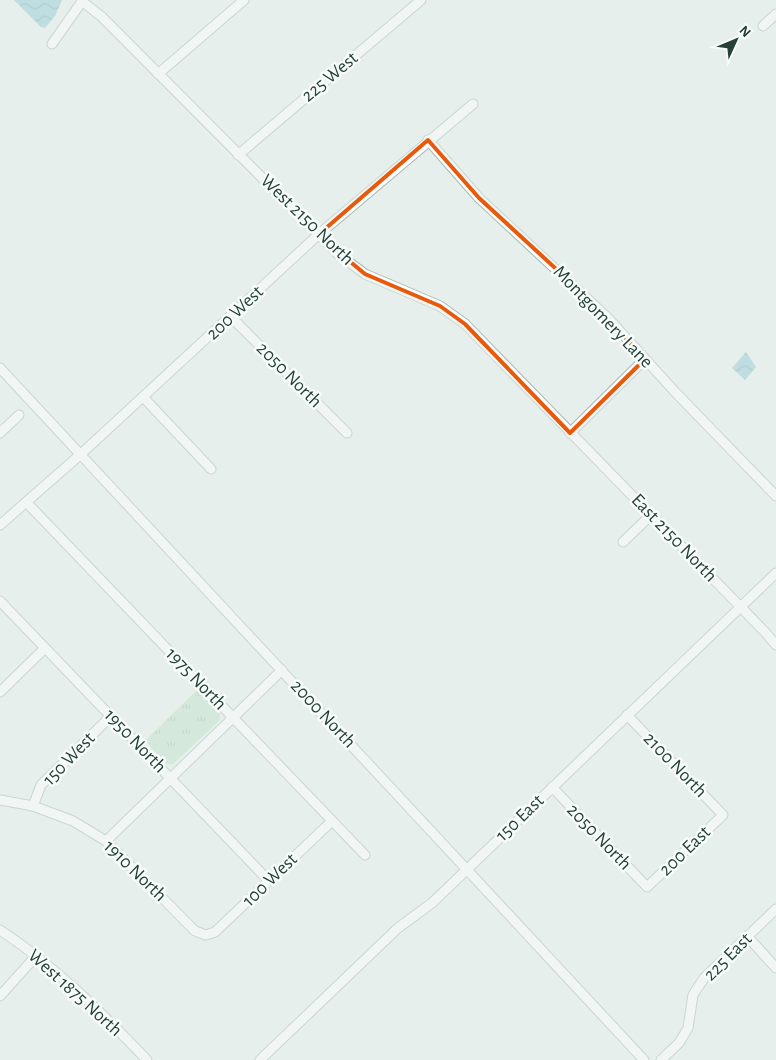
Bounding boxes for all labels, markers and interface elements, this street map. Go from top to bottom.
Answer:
north arrow [711,15,761,65]
text: N [736,23,753,40]
street label: 225 West [298,48,362,106]
street label: West 2150 North [257,171,357,269]
street label: Montgomery Lane [550,262,656,372]
street label: 200 West [203,282,267,344]
street label: 2050 North [253,339,325,411]
street label: East 2150 North [628,490,720,586]
street label: 1975 North [162,644,230,714]
street label: 2000 North [287,676,359,752]
street label: 1950 North [100,705,170,777]
street label: 150 West [39,729,99,789]
street label: 2100 North [640,729,710,801]
street label: 150 East [492,791,548,845]
street label: 2050 North [563,800,635,874]
street label: 200 East [656,822,714,880]
street label: 1910 North [100,837,170,905]
street label: 100 West [239,850,301,910]
street label: 225 East [700,929,756,985]
street label: West 1875 North [24,946,126,1040]

